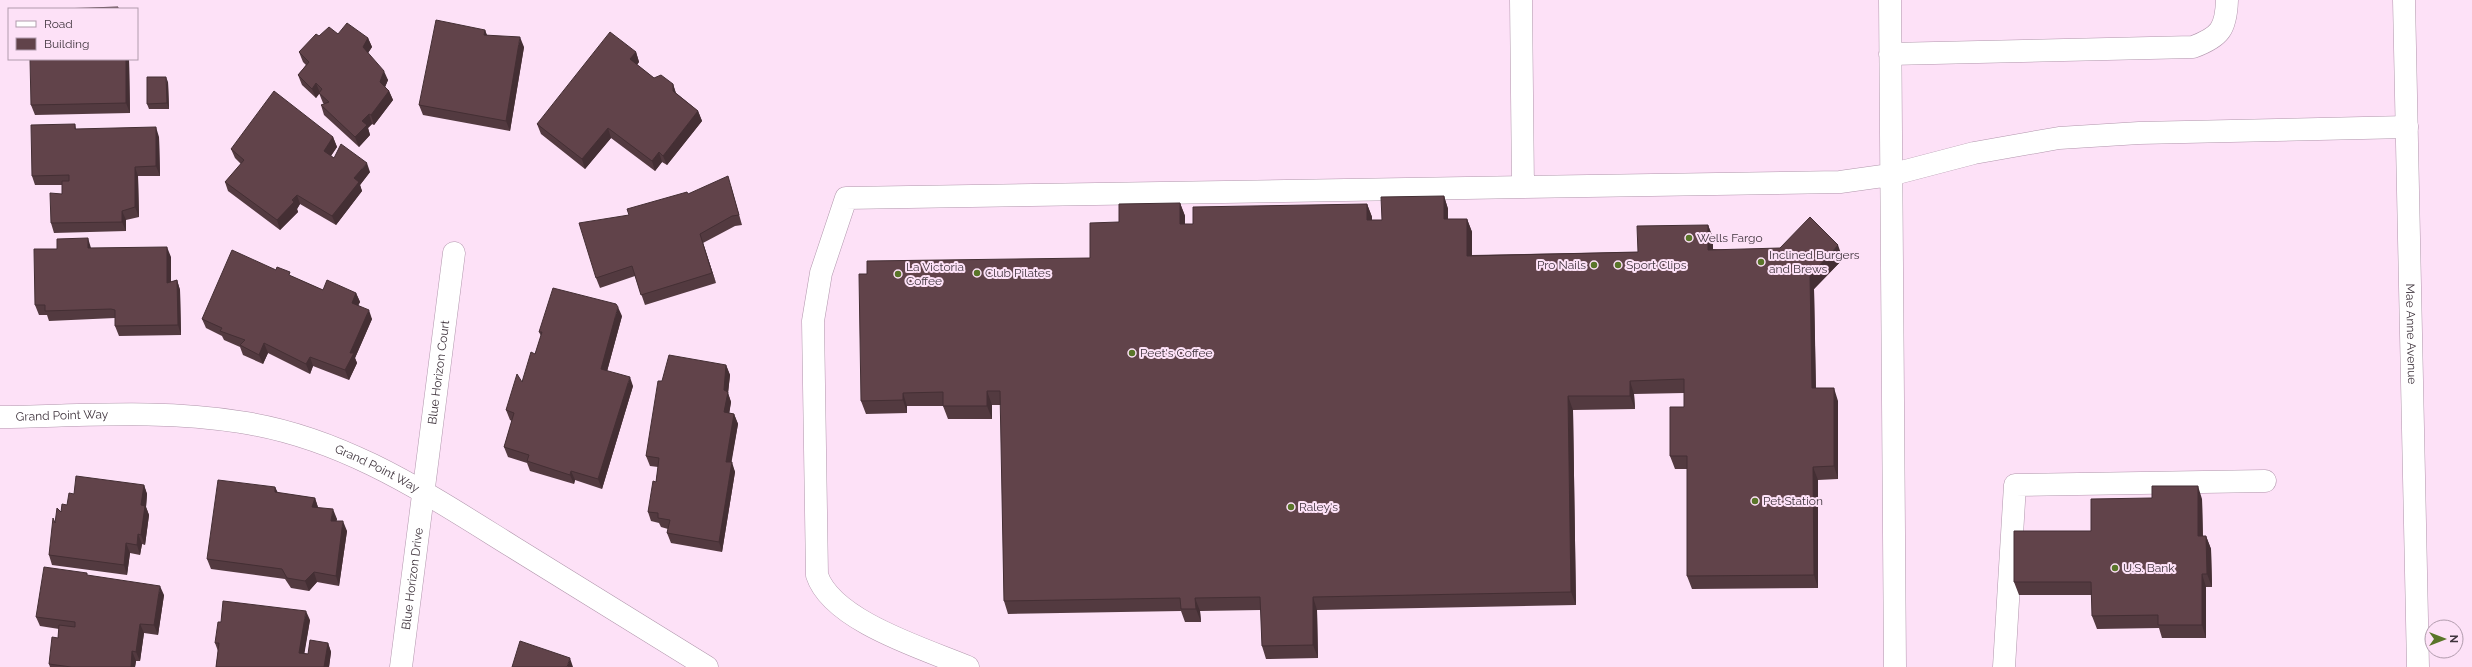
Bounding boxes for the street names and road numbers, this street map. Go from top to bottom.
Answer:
street label: Mae Anne Avenue [2403,283,2419,384]
street label: Blue Horizon Court [425,319,452,425]
street label: Grand Point Way [16,407,109,424]
street label: Grand Point Way [333,442,422,496]
street label: Blue Horizon Drive [399,527,426,631]

